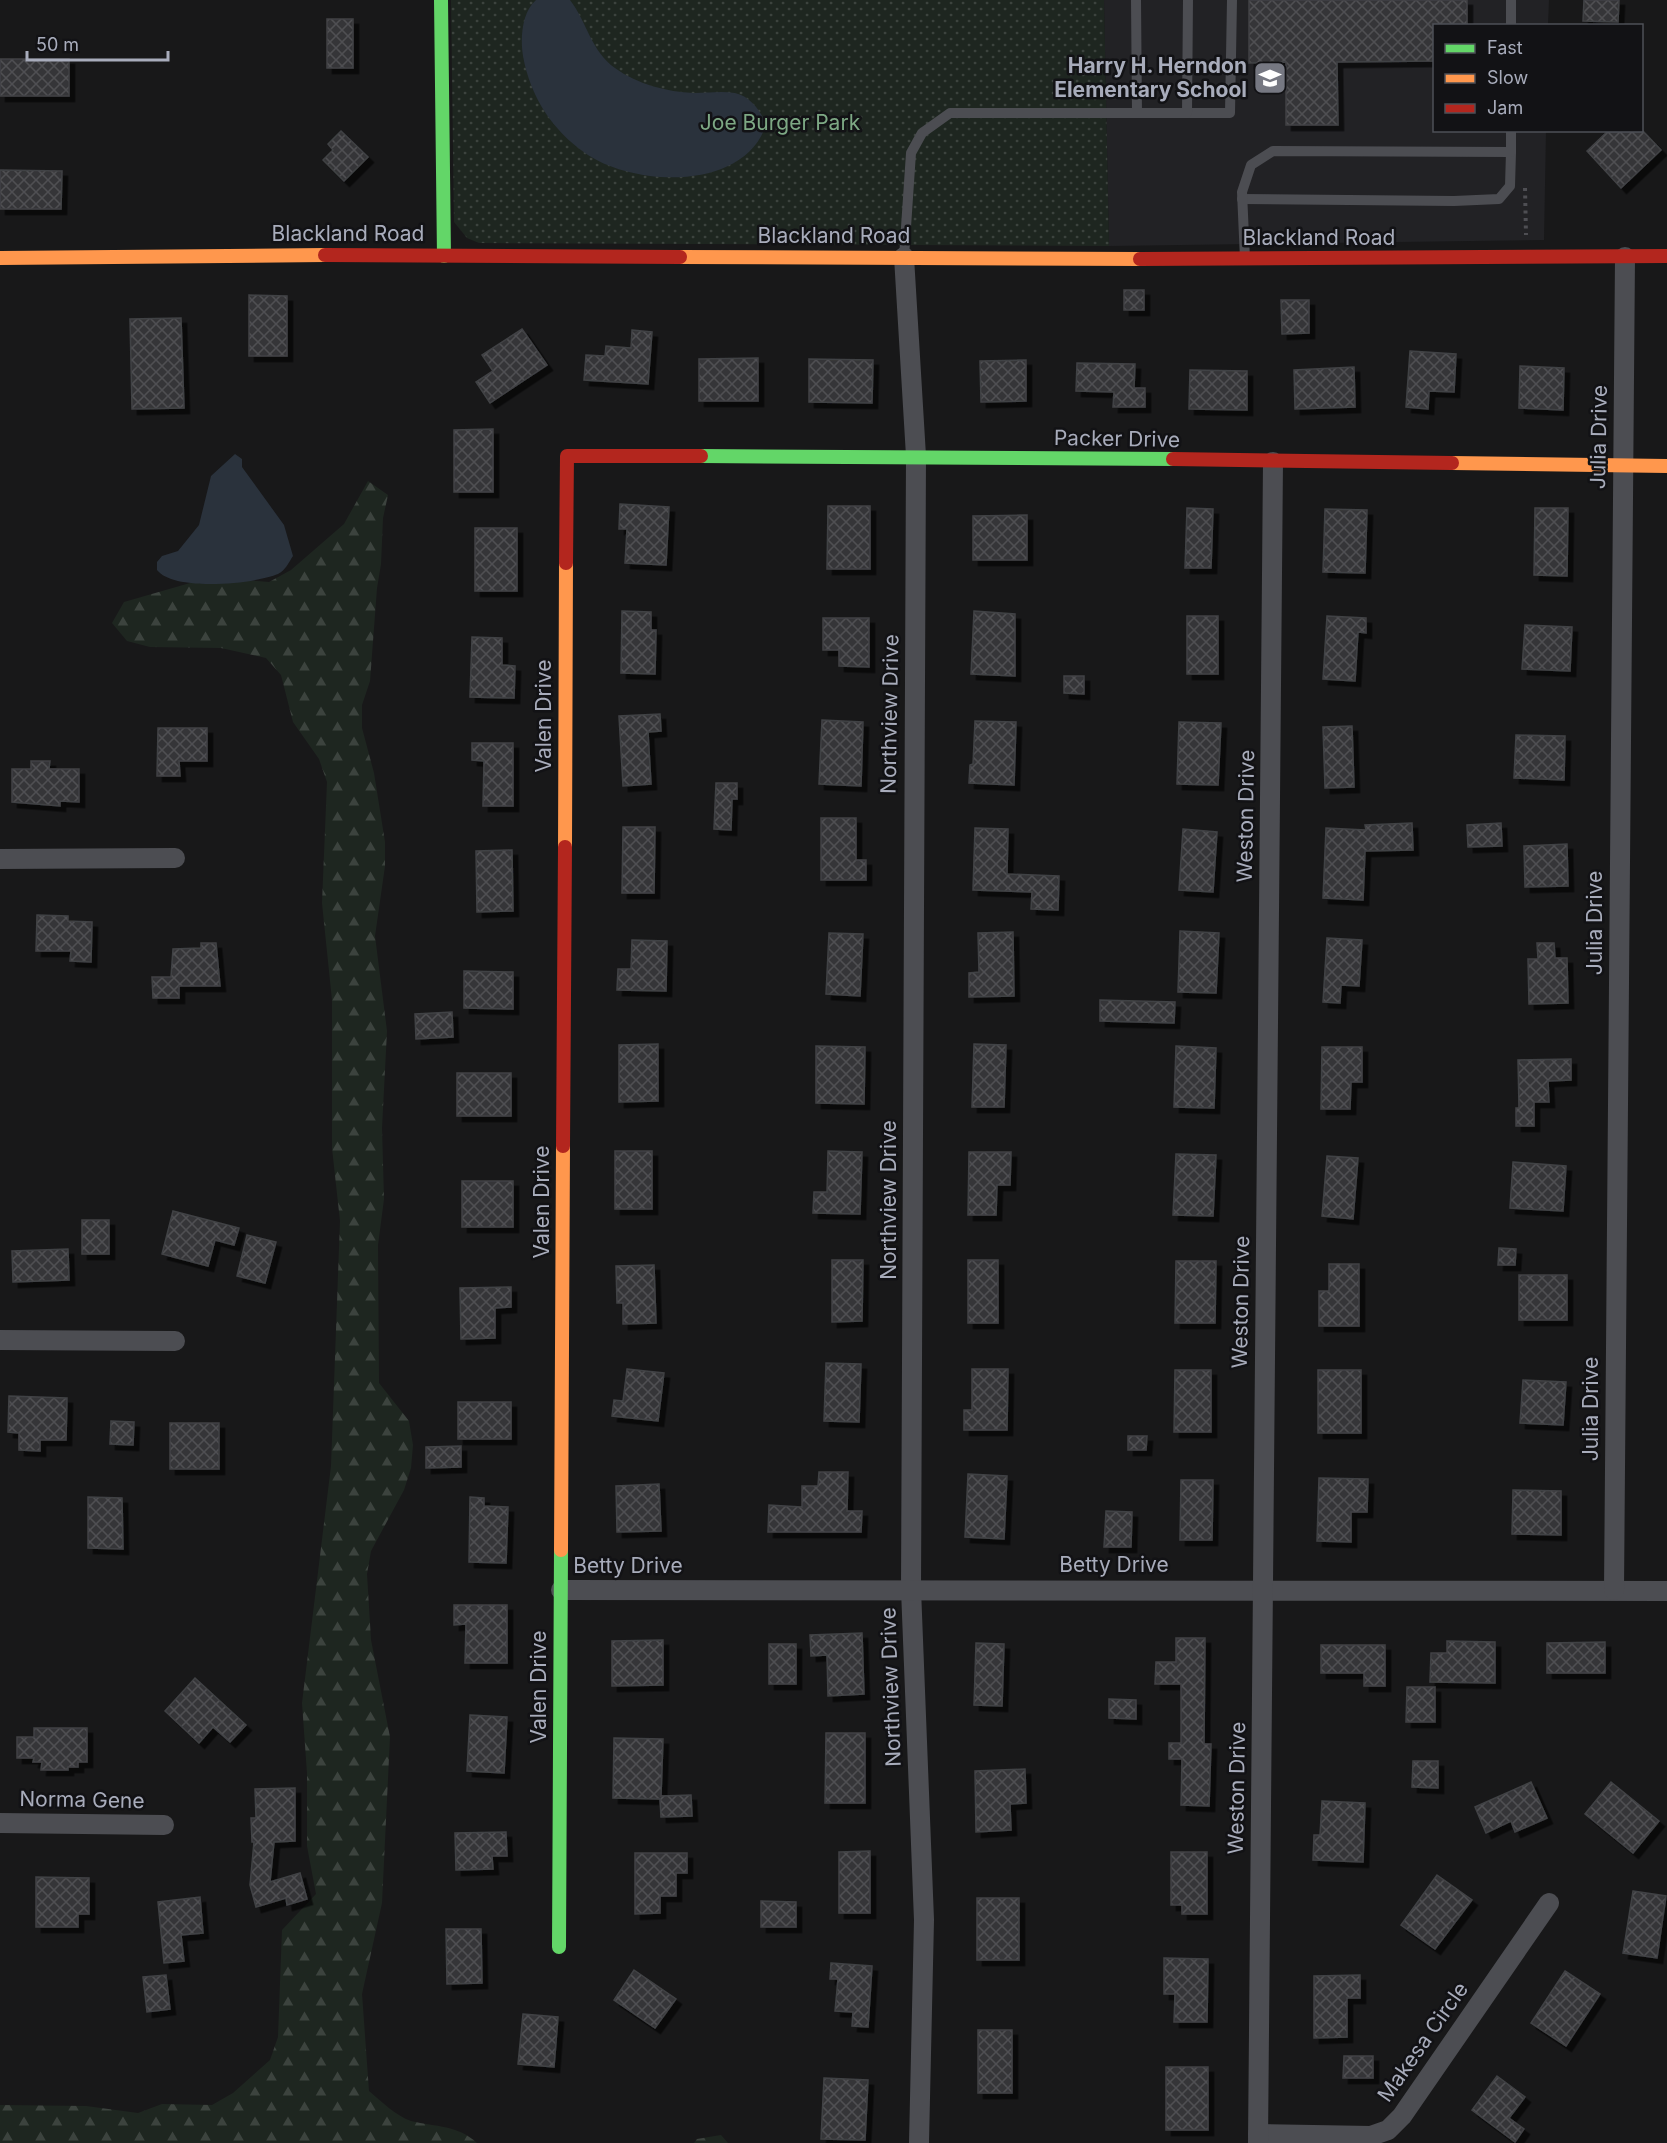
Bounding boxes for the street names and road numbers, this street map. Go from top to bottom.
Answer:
street label: Blackland Road [272,221,424,246]
street label: Blackland Road [758,223,910,248]
street label: Blackland Road [1243,225,1395,250]
street label: Julia Drive [1585,385,1612,489]
street label: Packer Drive [1054,425,1180,452]
street label: Northview Drive [876,634,903,794]
street label: Valen Drive [531,660,556,772]
street label: Weston Drive [1232,749,1259,883]
street label: Julia Drive [1582,871,1607,975]
street label: Northview Drive [876,1120,901,1280]
street label: Valen Drive [529,1146,554,1258]
street label: Weston Drive [1227,1235,1254,1369]
street label: Julia Drive [1578,1357,1603,1461]
street label: Betty Drive [1059,1552,1169,1577]
street label: Betty Drive [573,1553,683,1578]
street label: Northview Drive [875,1607,906,1767]
street label: Valen Drive [526,1631,551,1743]
street label: Weston Drive [1223,1721,1250,1855]
street label: Norma Gene [19,1786,145,1813]
street label: Makesa Circle [1372,1977,1473,2106]

